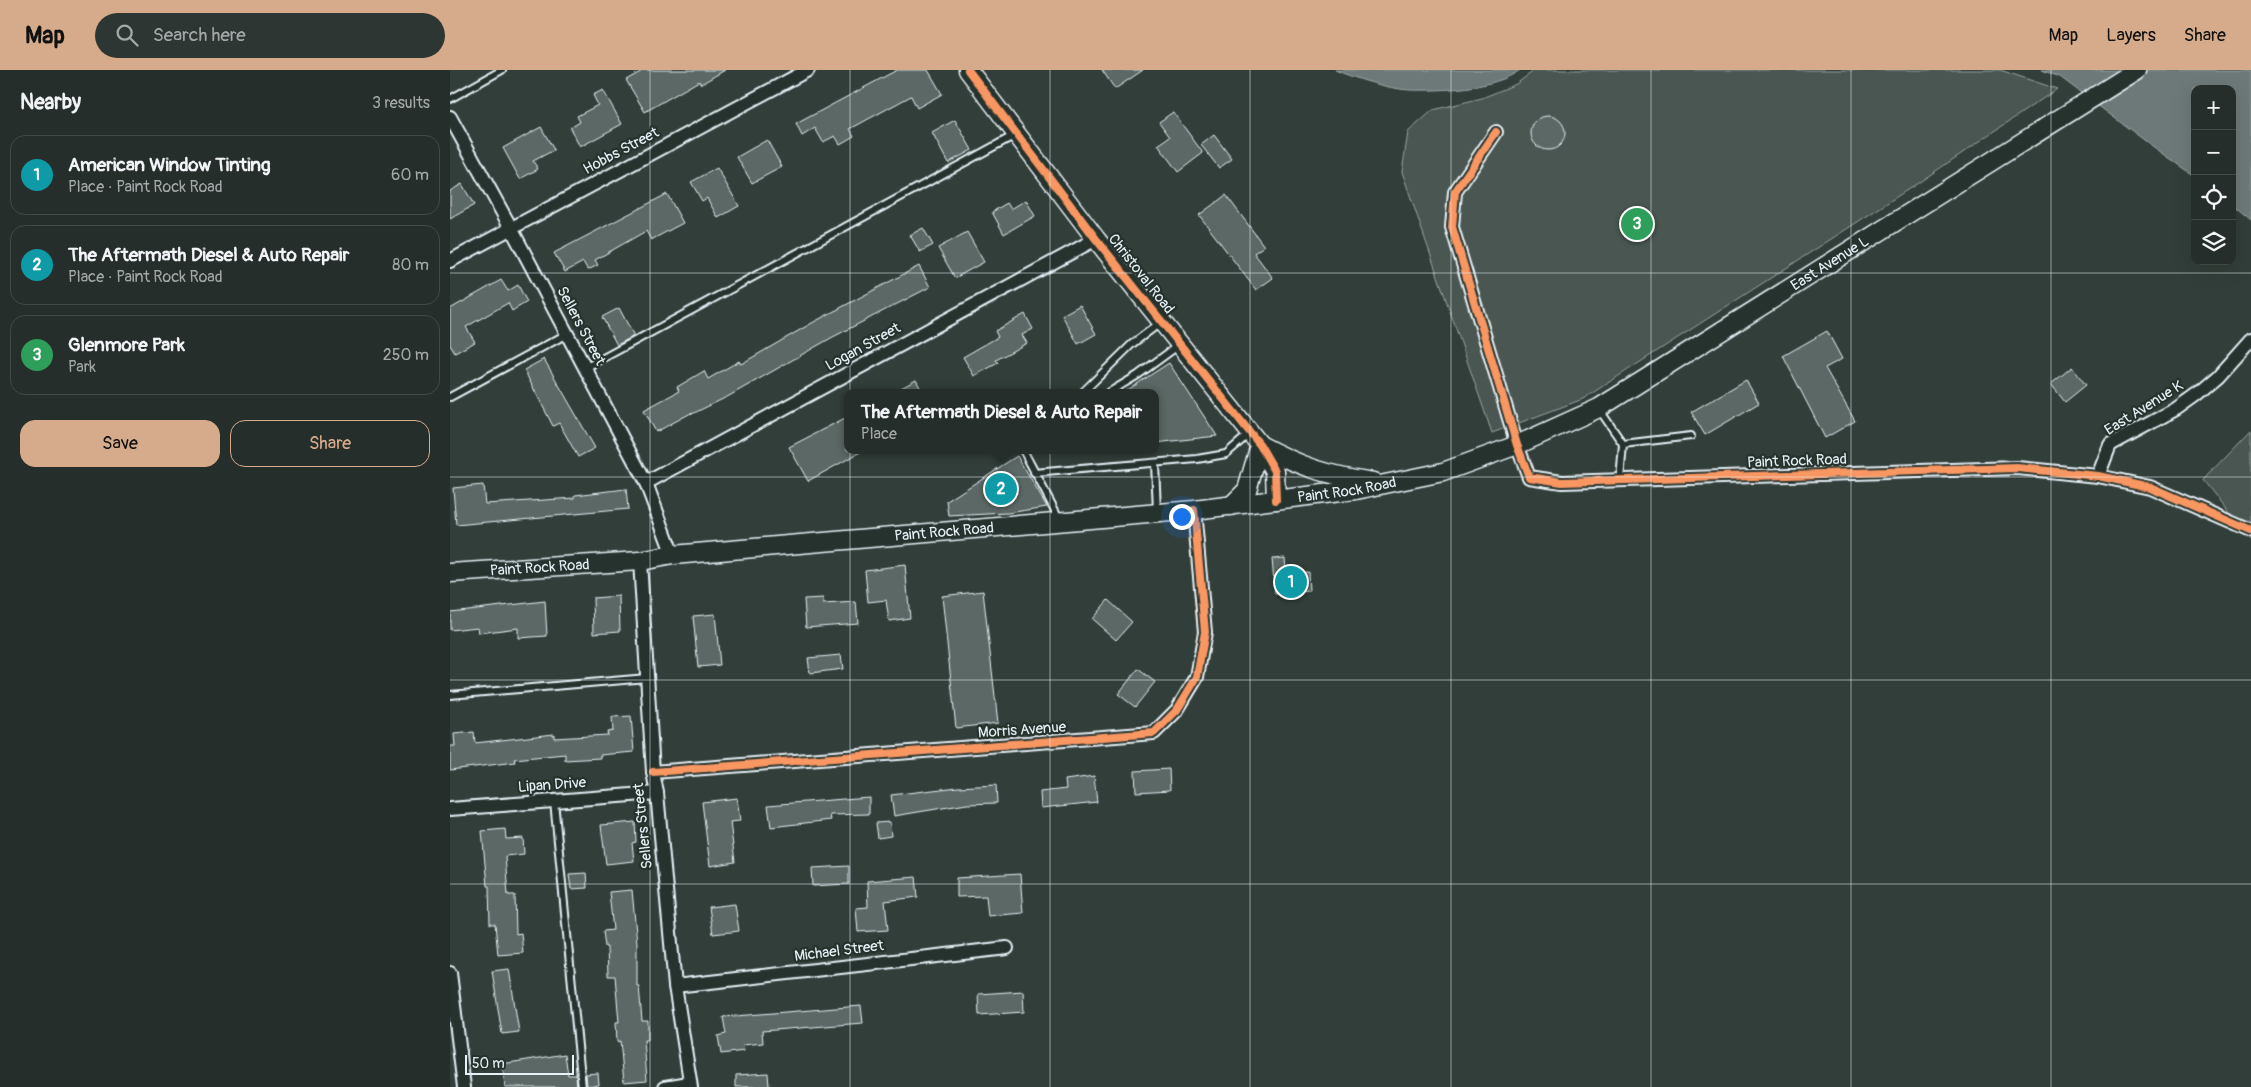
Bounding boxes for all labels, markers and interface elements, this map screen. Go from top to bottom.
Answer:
search box [95,13,445,58]
text: Map [25,21,65,50]
icon: search [113,21,141,49]
text: Search here [153,23,246,47]
text: Map [2049,24,2078,47]
text: Layers [2106,24,2156,47]
text: Share [2184,24,2226,47]
map controls [2191,85,2236,265]
button: + [2191,85,2236,130]
text: Nearby [20,89,81,116]
text: 3 results [372,93,430,113]
street label: Hobbs Street [580,123,663,179]
button: − [2191,130,2236,175]
text: American Window Tinting [68,153,271,177]
text: 1 [34,165,40,185]
text: 60 m [391,165,429,185]
button: locate [2191,175,2236,220]
text: Place · Paint Rock Road [68,177,223,197]
pin: 3 [1621,205,1653,243]
button: layers [2191,220,2236,265]
street label: Christoval Road [1104,230,1178,318]
street label: East Avenue L [1787,231,1872,295]
text: The Aftermath Diesel & Auto Repair [68,243,349,267]
text: 2 [33,255,41,275]
text: 80 m [392,255,429,275]
text: Place · Paint Rock Road [68,267,223,287]
street label: Sellers Street [552,283,610,370]
street label: Logan Street [822,318,905,375]
text: Glenmore Park [68,333,185,357]
text: 3 [33,345,41,365]
text: 250 m [383,345,429,365]
text: Park [68,357,96,377]
street label: East Avenue K [2101,376,2187,440]
popup [844,389,1159,454]
text: The Aftermath Diesel & Auto Repair [861,400,1142,424]
button: Save [20,420,220,467]
button: Share [230,420,430,467]
text: Place [861,424,897,444]
street label: Paint Rock Road [1747,450,1847,472]
pin: 2 [985,470,1017,508]
street label: Paint Rock Road [1296,472,1398,507]
your location [1169,504,1195,530]
street label: Paint Rock Road [894,518,995,545]
street label: Paint Rock Road [489,555,590,580]
pin: 1 [1275,563,1307,601]
street label: Morris Avenue [977,717,1067,743]
street label: Lipan Drive [517,773,587,797]
street label: Sellers Street [629,781,657,870]
street label: Michael Street [793,936,886,966]
scale bar [465,1052,574,1075]
text: 50 m [472,1055,505,1072]

